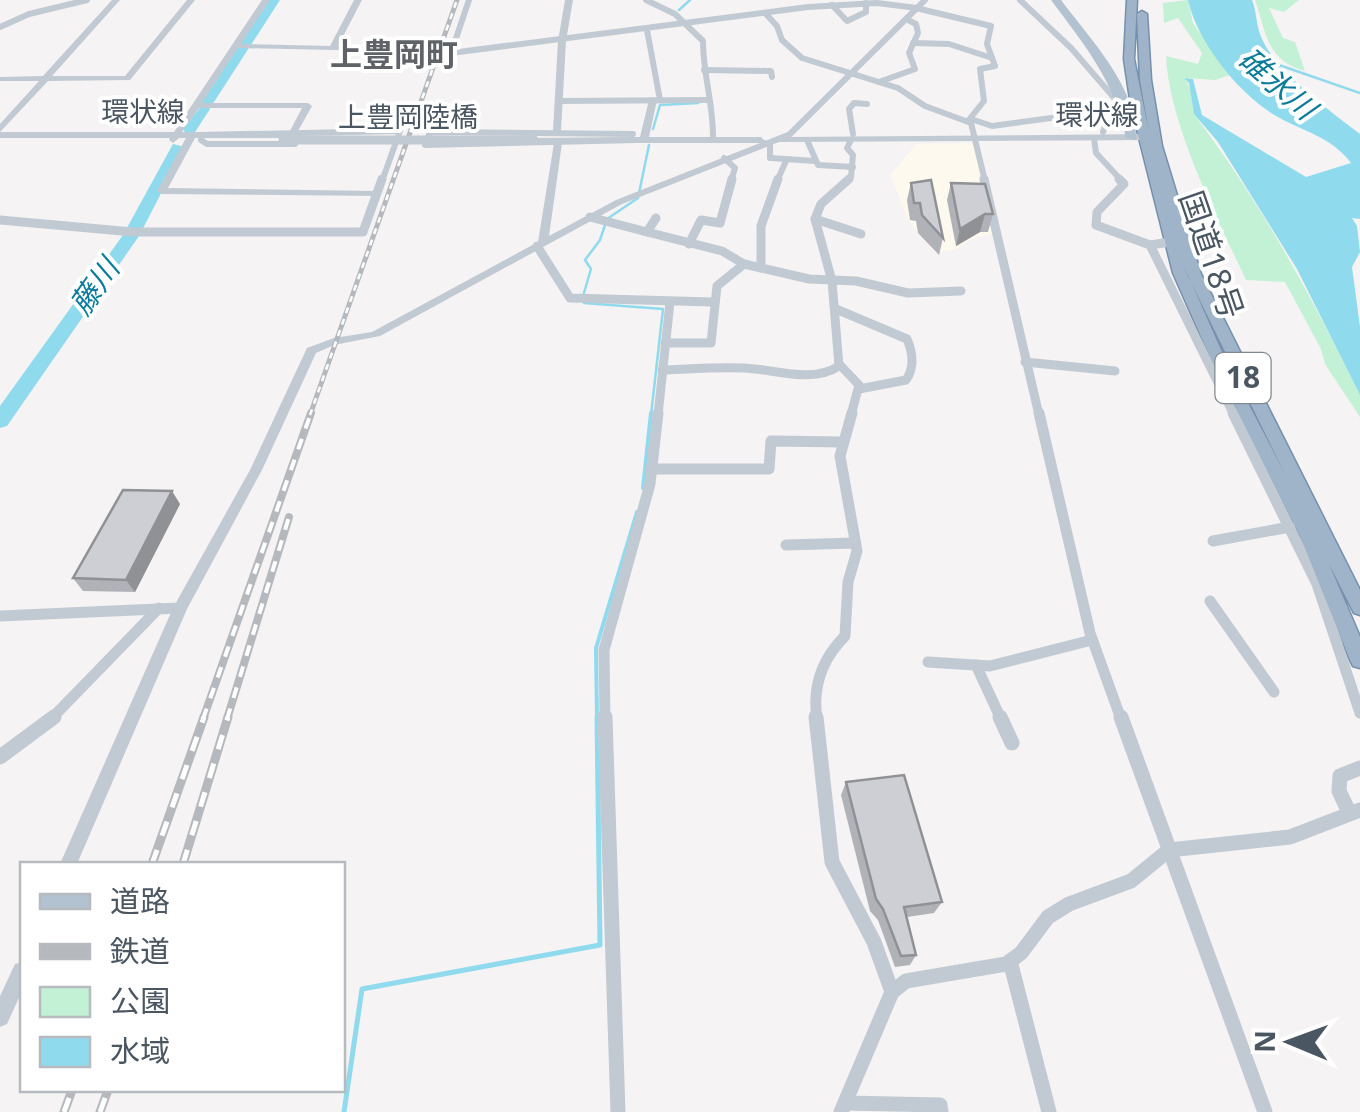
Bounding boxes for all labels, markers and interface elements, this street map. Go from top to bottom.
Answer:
district label: 上豊岡町 [330,32,458,75]
water label: 碓氷川 [1231,38,1328,130]
street label: 環状線 [101,92,185,130]
street label: 環状線 [1055,95,1139,133]
street label: 上豊岡陸橋 [338,97,478,135]
street label: 国道18号 [1171,185,1254,324]
water label: 藤川 [60,247,129,322]
road number: 18 [1216,353,1270,403]
legend [20,862,345,1092]
text: 道路 [110,880,170,921]
text: 鉄道 [110,930,170,971]
text: 公園 [110,980,170,1021]
north arrow [1240,992,1340,1092]
text: 水域 [110,1030,170,1071]
text: N [1245,1030,1283,1053]

